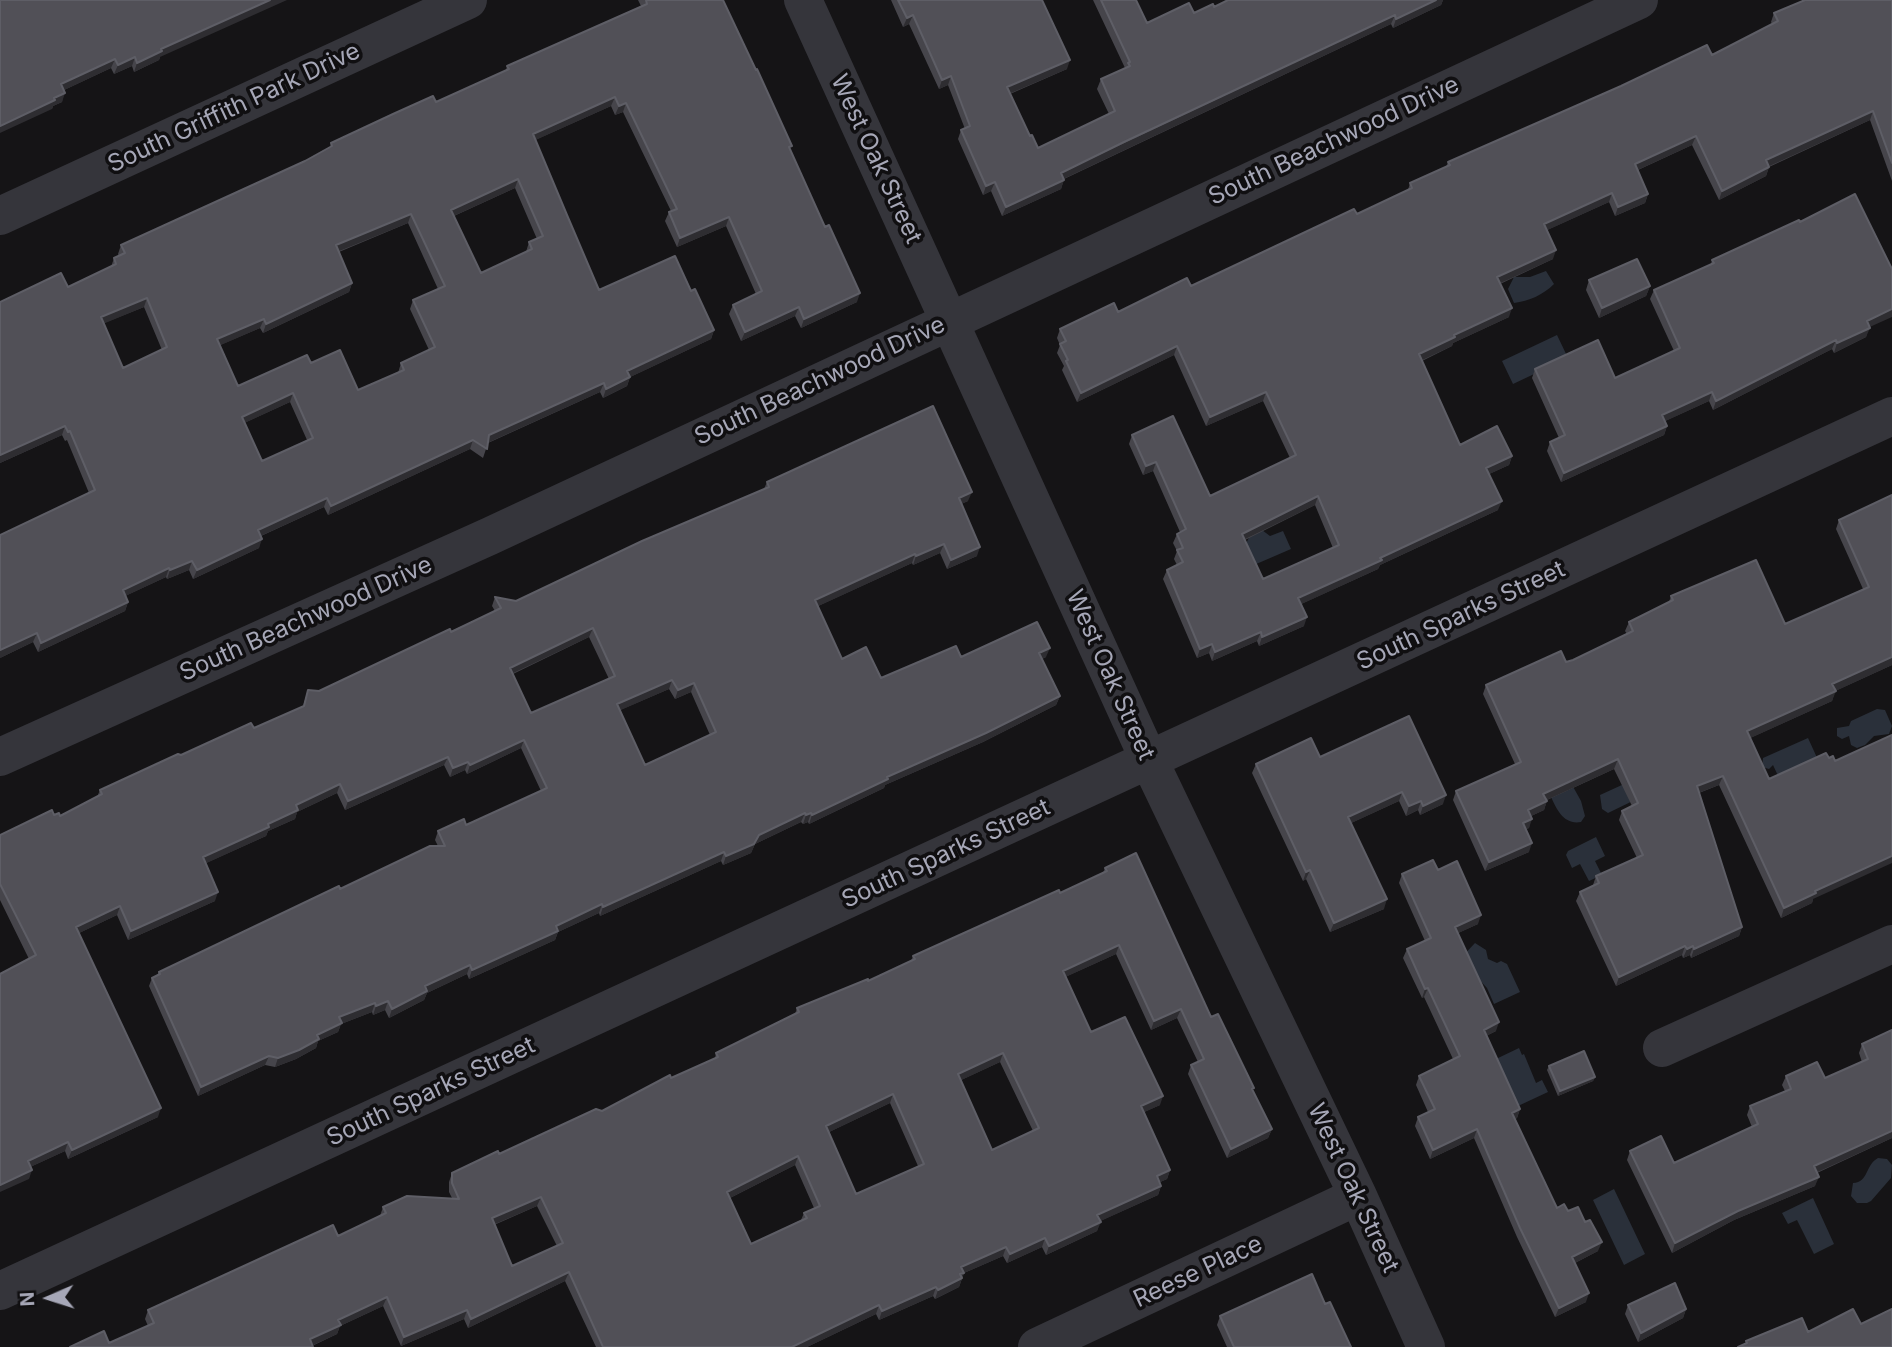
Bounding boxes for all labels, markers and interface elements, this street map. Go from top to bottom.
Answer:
street label: South Griffith Park Drive [103,37,365,179]
street label: West Oak Street [824,70,928,248]
street label: South Beachwood Drive [1204,70,1464,212]
street label: South Beachwood Drive [690,310,950,452]
street label: South Beachwood Drive [175,550,437,688]
street label: South Sparks Street [1352,555,1570,677]
street label: West Oak Street [1060,585,1160,765]
street label: South Sparks Street [837,793,1055,915]
street label: South Sparks Street [322,1031,540,1153]
street label: West Oak Street [1301,1099,1405,1277]
street label: Reese Place [1129,1230,1267,1314]
north arrow [14,1263,84,1333]
text: N [16,1291,39,1307]

